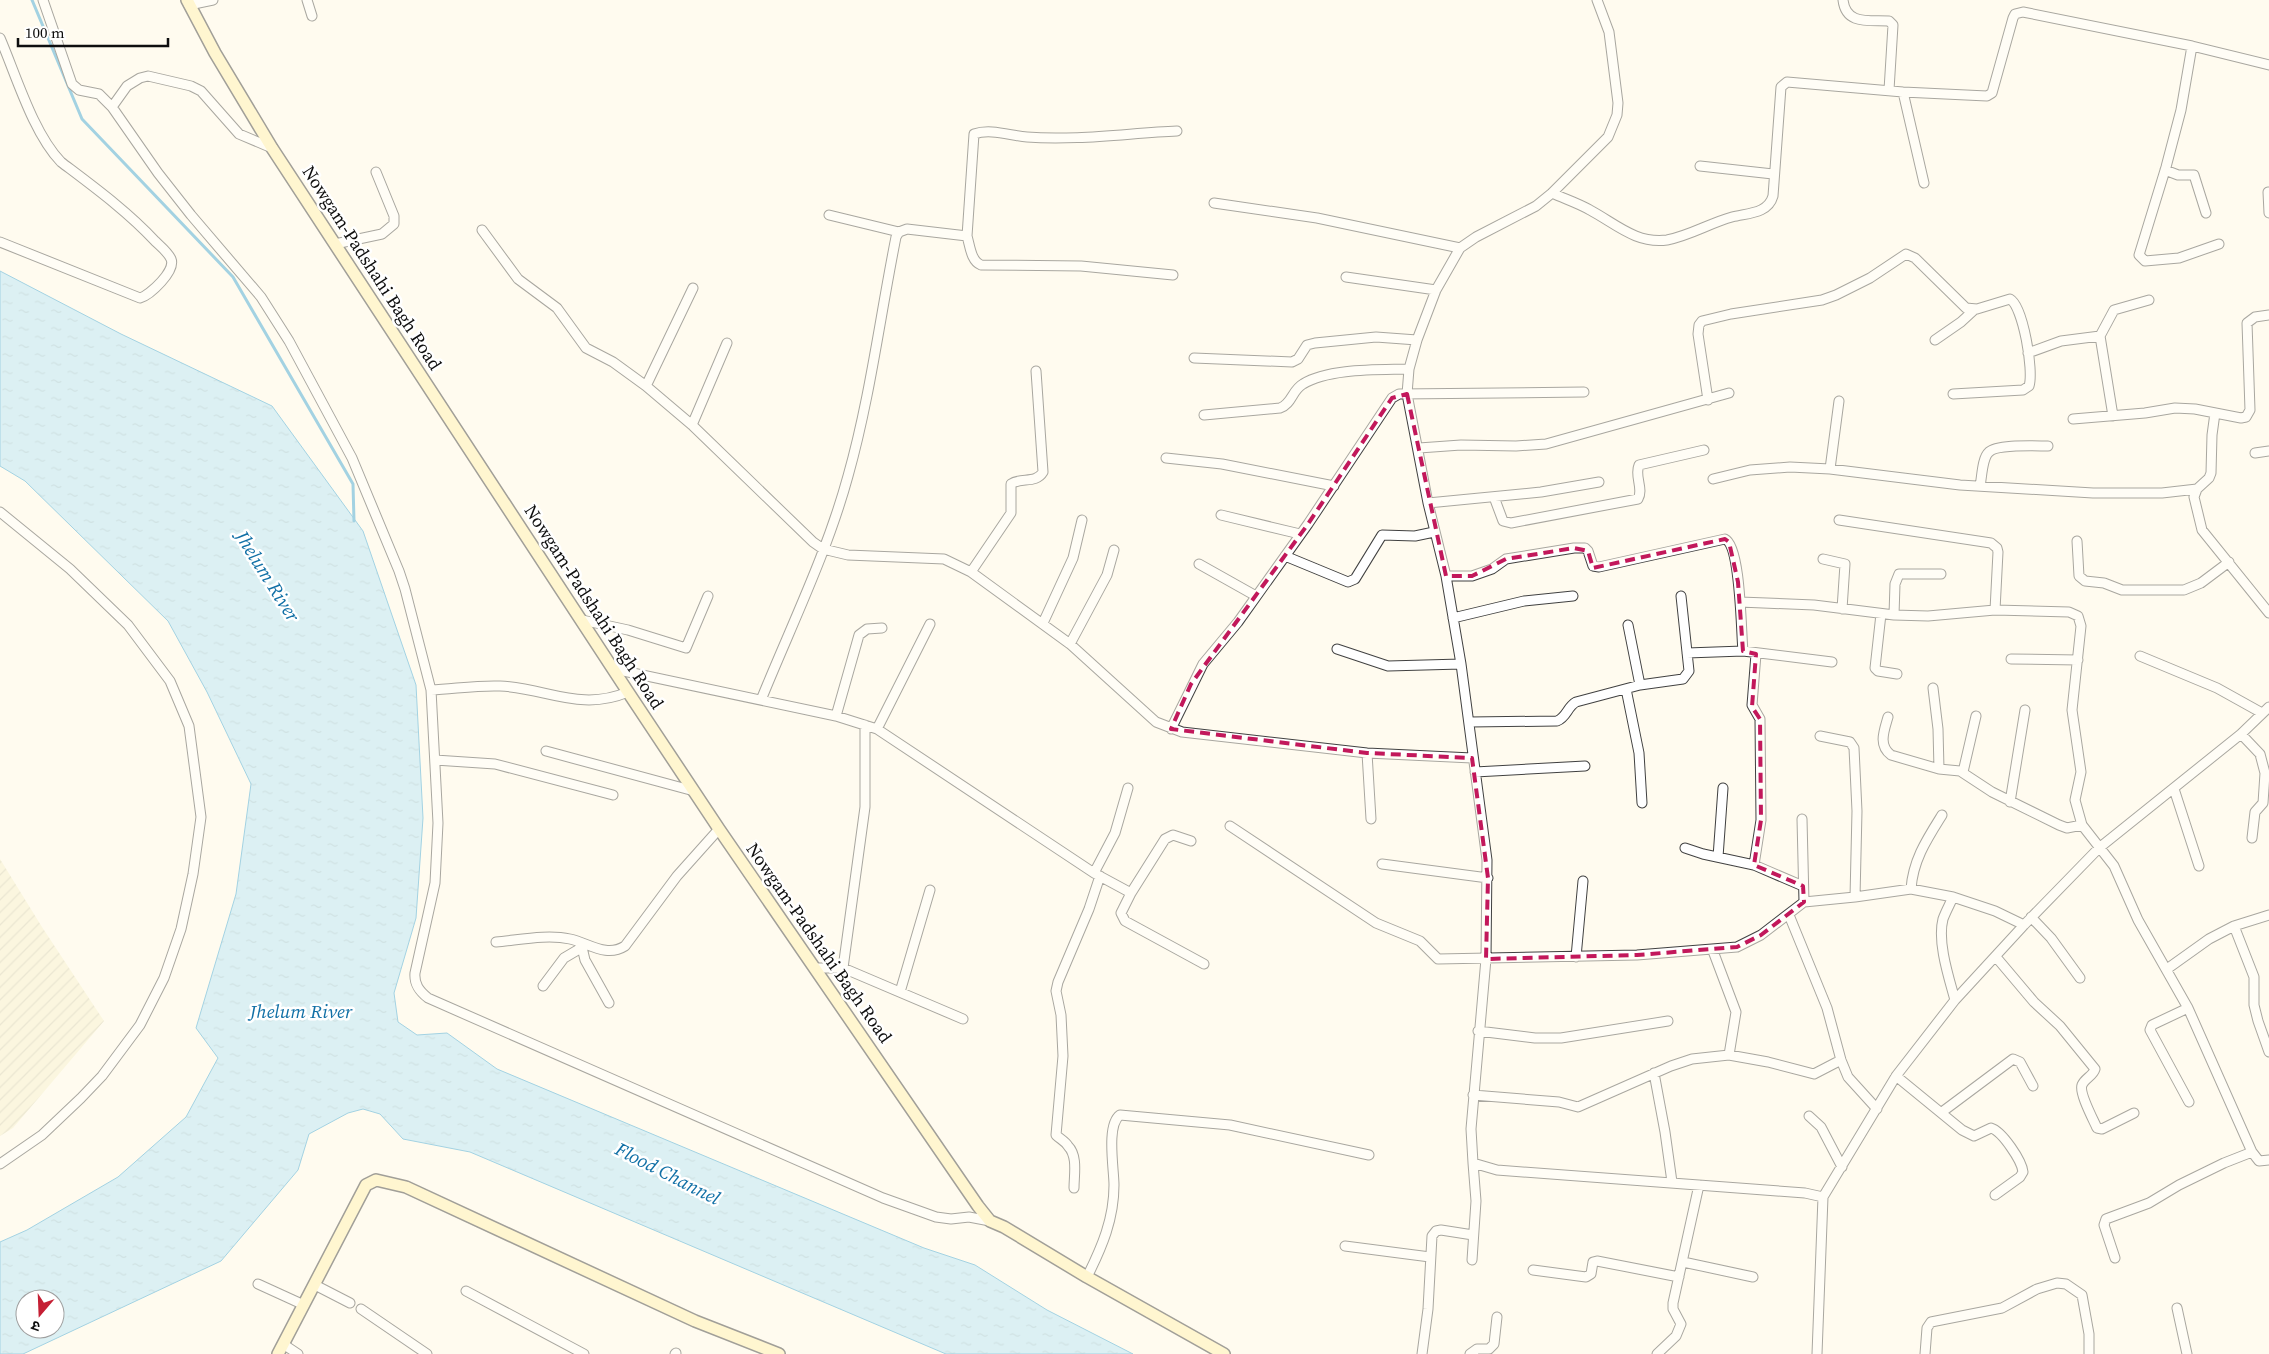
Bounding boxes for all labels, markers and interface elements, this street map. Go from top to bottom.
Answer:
scale bar [18,15,168,47]
text: 100 m [25,22,65,43]
street label: Nowgam-Padshahi Bagh Road [297,161,448,375]
street label: Nowgam-Padshahi Bagh Road [519,500,670,714]
water label: Jhelum River [228,523,307,628]
street label: Nowgam-Padshahi Bagh Road [741,838,898,1048]
water label: Jhelum River [247,998,354,1024]
water label: Flood Channel [610,1135,726,1211]
north arrow [15,1289,65,1339]
text: उ [28,1315,43,1337]

